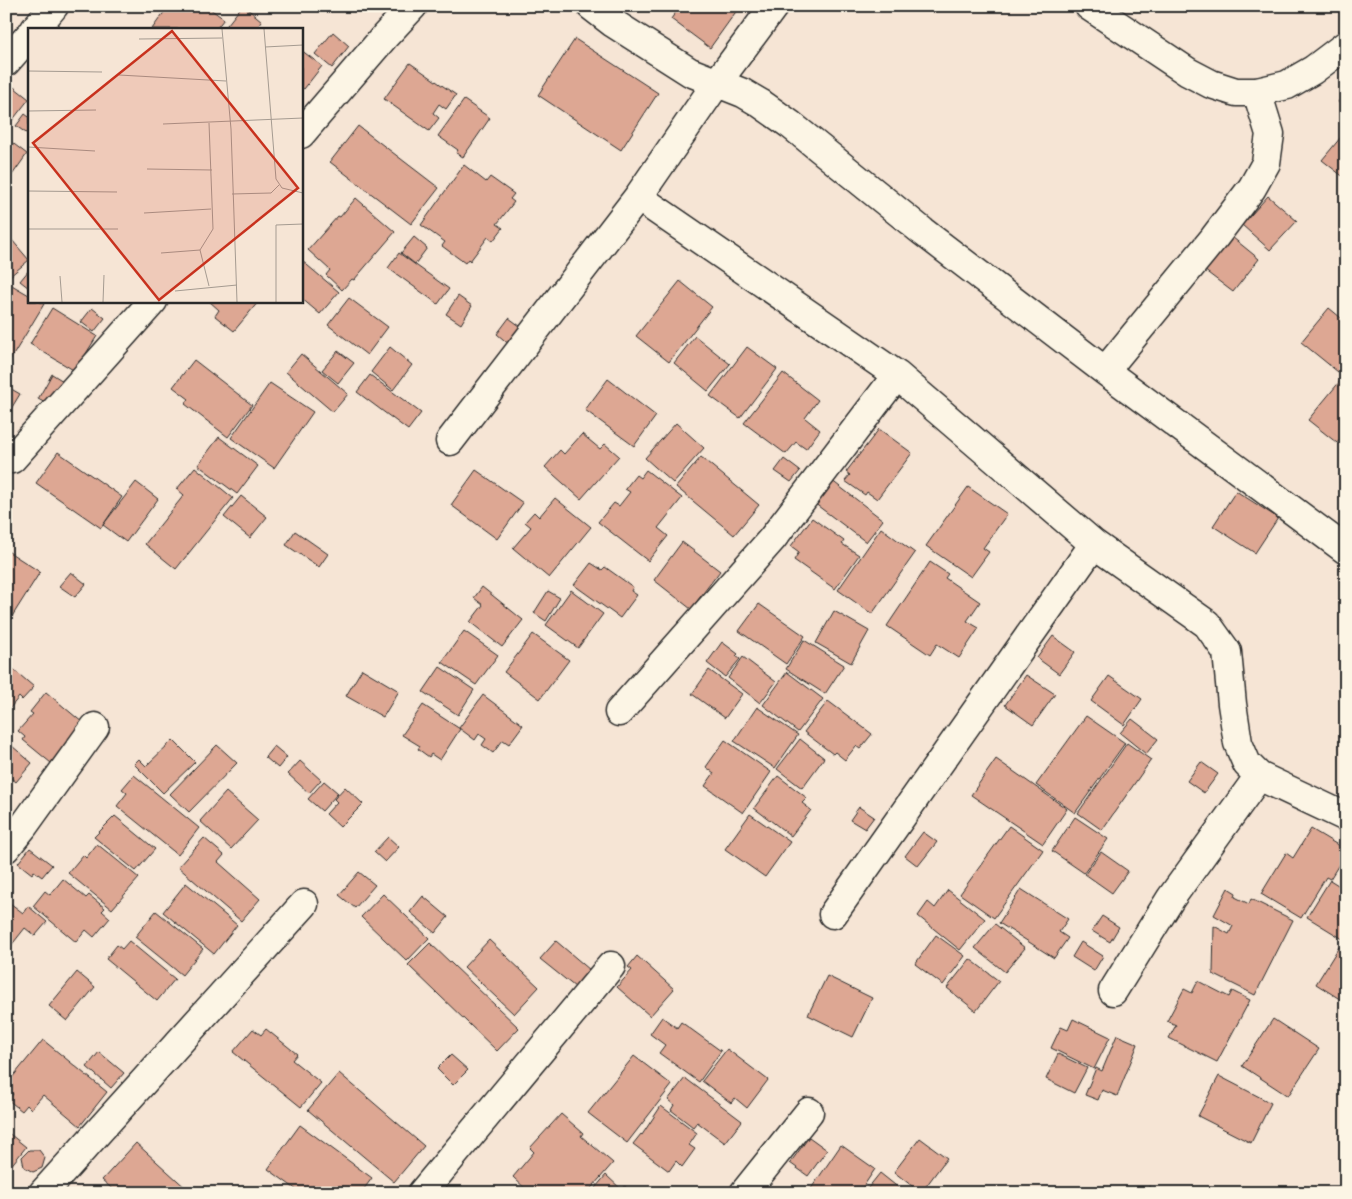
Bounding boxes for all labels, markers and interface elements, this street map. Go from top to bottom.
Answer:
inset map [28,28,302,302]

